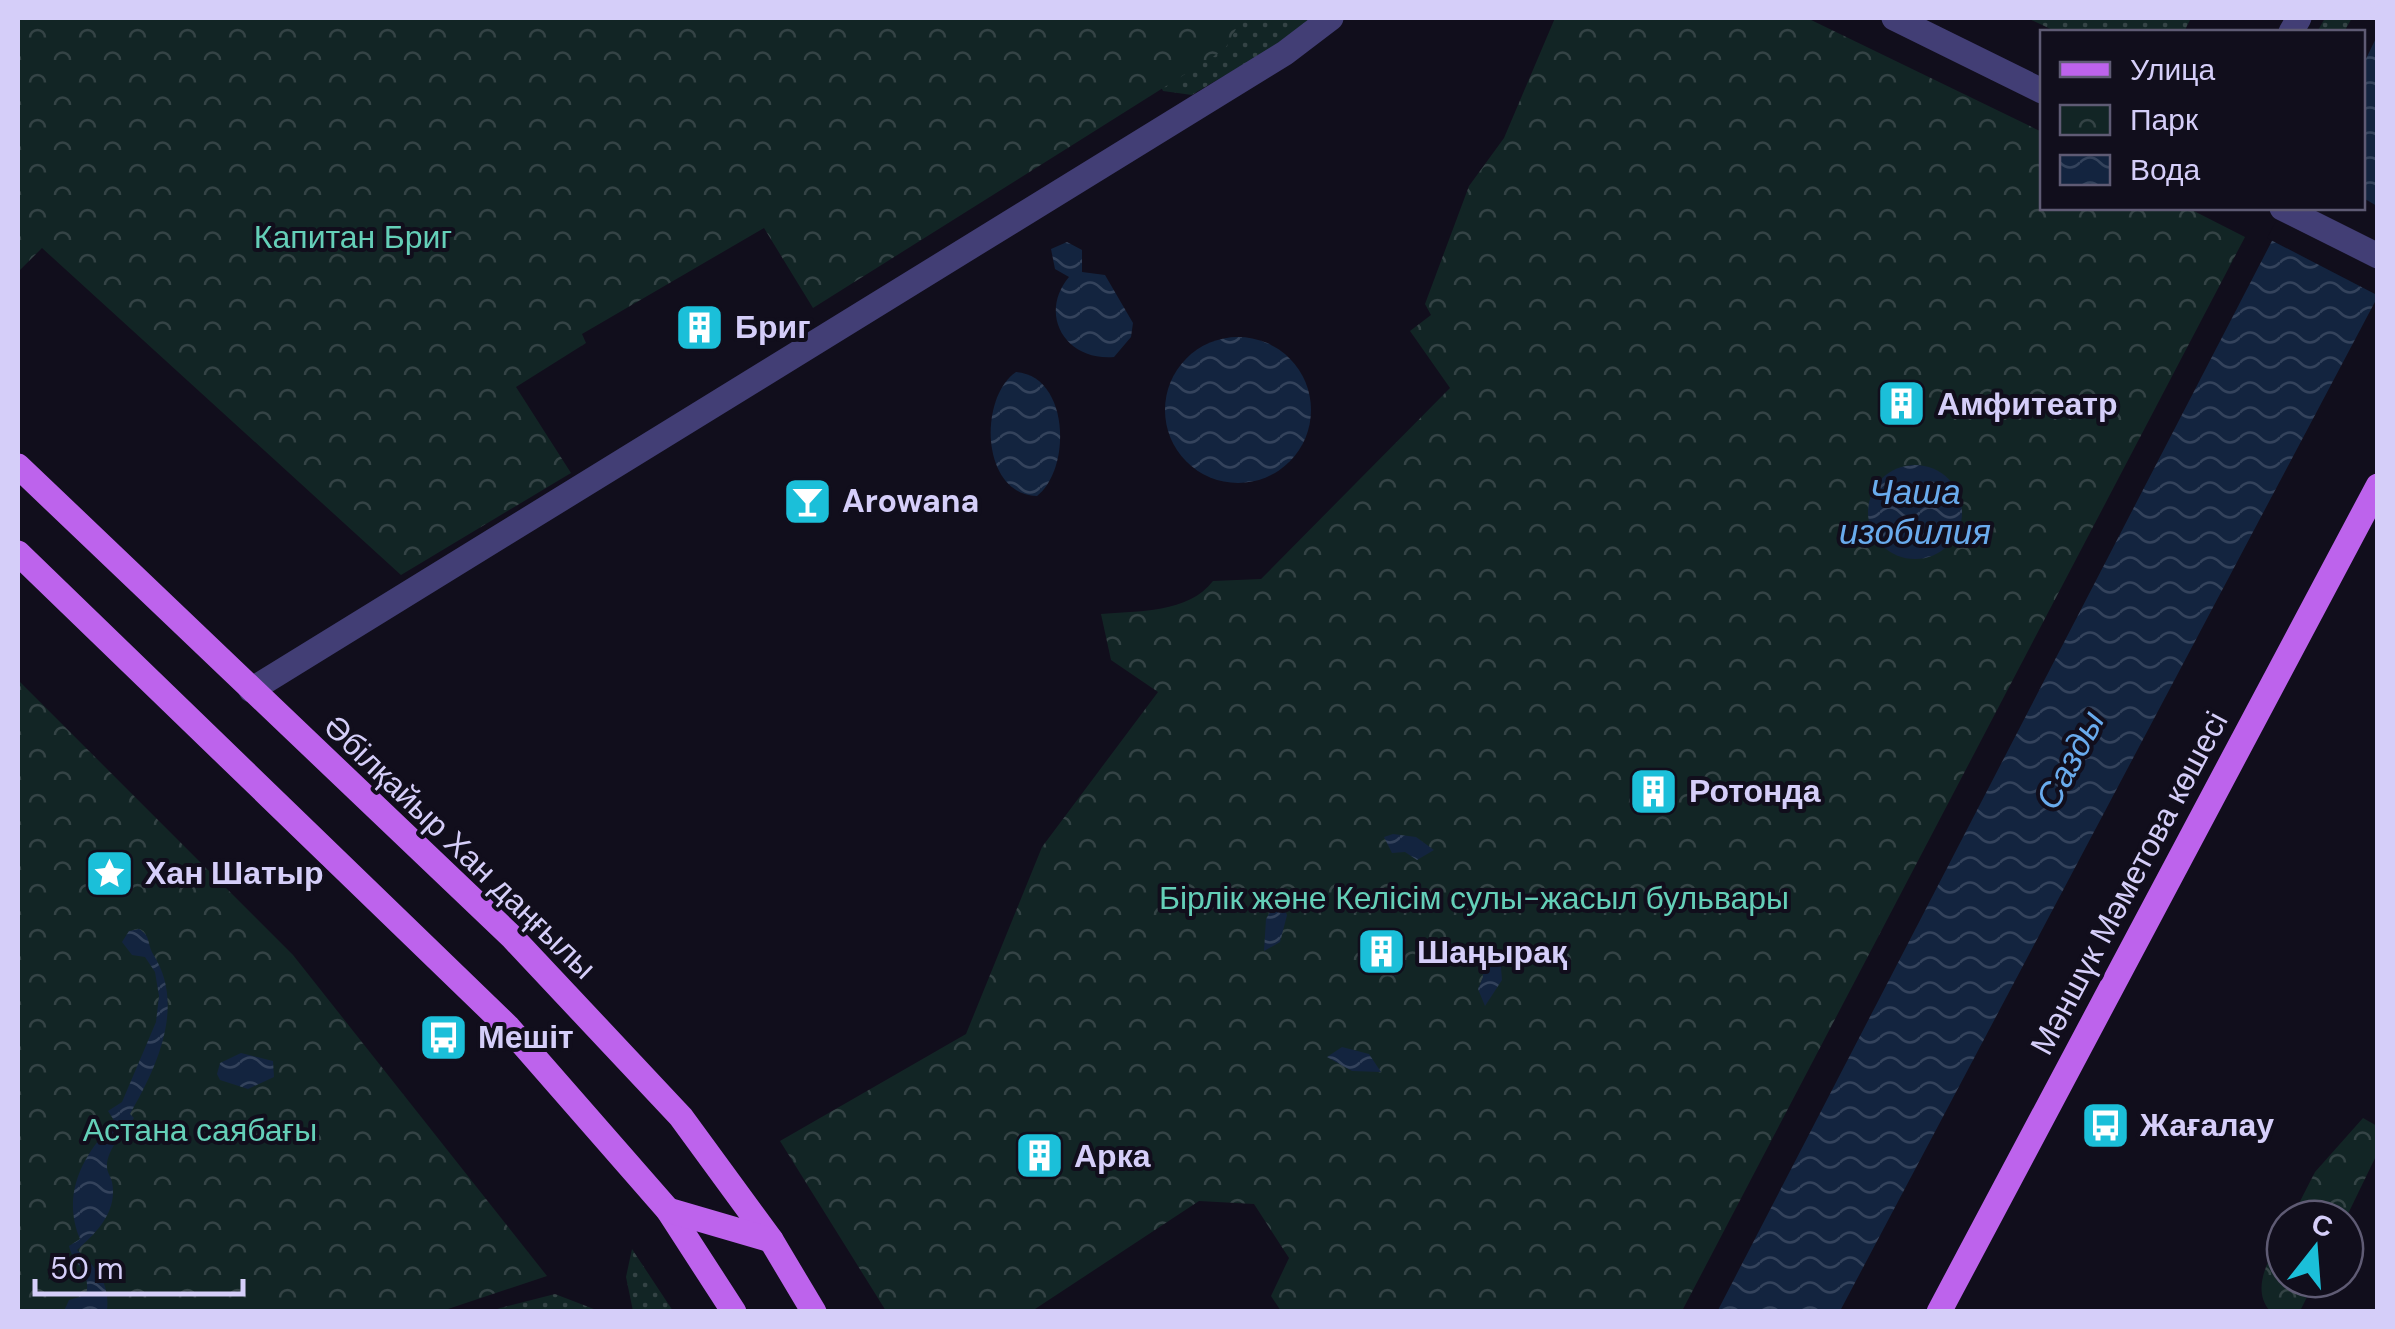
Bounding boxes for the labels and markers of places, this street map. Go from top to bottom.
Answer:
building icon: Бриг [674,301,726,353]
place label: Бриг [735,306,811,348]
building icon: Амфитеатр [1876,378,1928,430]
place label: Амфитеатр [1937,383,2118,425]
bar icon: Arowana [781,475,833,527]
place label: Arowana [842,480,979,522]
building icon: Ротонда [1628,765,1680,817]
place label: Ротонда [1689,770,1821,812]
place icon: Хан Шатыр [84,847,136,899]
place label: Хан Шатыр [145,852,324,894]
building icon: Шаңырақ [1356,926,1408,978]
place label: Шаңырақ [1417,931,1568,973]
bus stop icon: Мешіт [417,1011,469,1063]
place label: Мешіт [478,1016,574,1058]
bus stop icon: Жағалау [2079,1099,2131,1151]
place label: Жағалау [2139,1104,2274,1146]
building icon: Арка [1013,1130,1065,1182]
place label: Арка [1074,1135,1151,1177]

